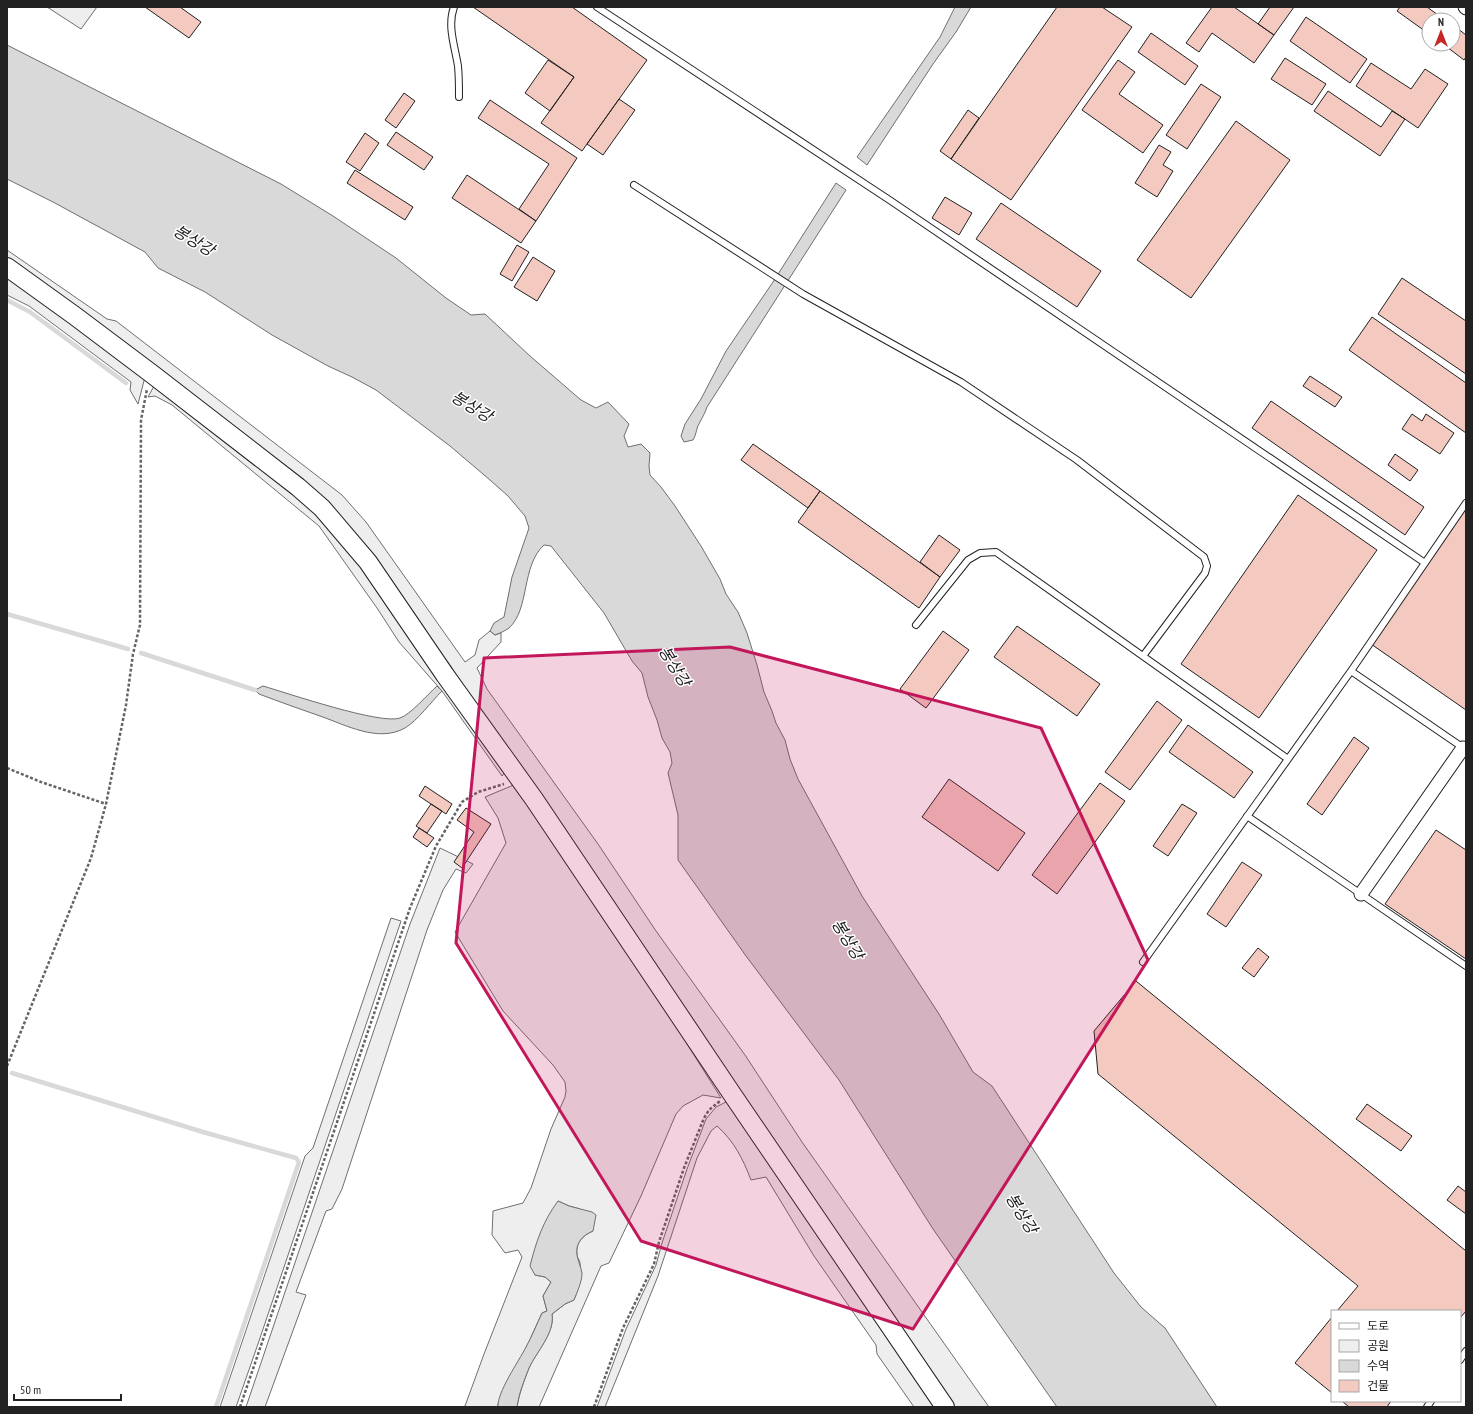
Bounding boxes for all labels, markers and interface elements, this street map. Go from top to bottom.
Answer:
north arrow [1421,12,1461,52]
text: N [1438,15,1444,29]
water label: 봉상강 [170,220,220,261]
water label: 봉상강 [448,386,498,427]
water label: 봉상강 [655,642,696,692]
water label: 봉상강 [828,915,869,965]
water label: 봉상강 [1002,1189,1043,1239]
legend [1331,1310,1461,1402]
text: 도로 [1367,1318,1389,1333]
text: 공원 [1367,1338,1389,1353]
text: 수역 [1367,1358,1389,1373]
scale bar [14,1376,121,1402]
text: 건물 [1367,1378,1389,1393]
text: 50 m [20,1382,41,1397]

